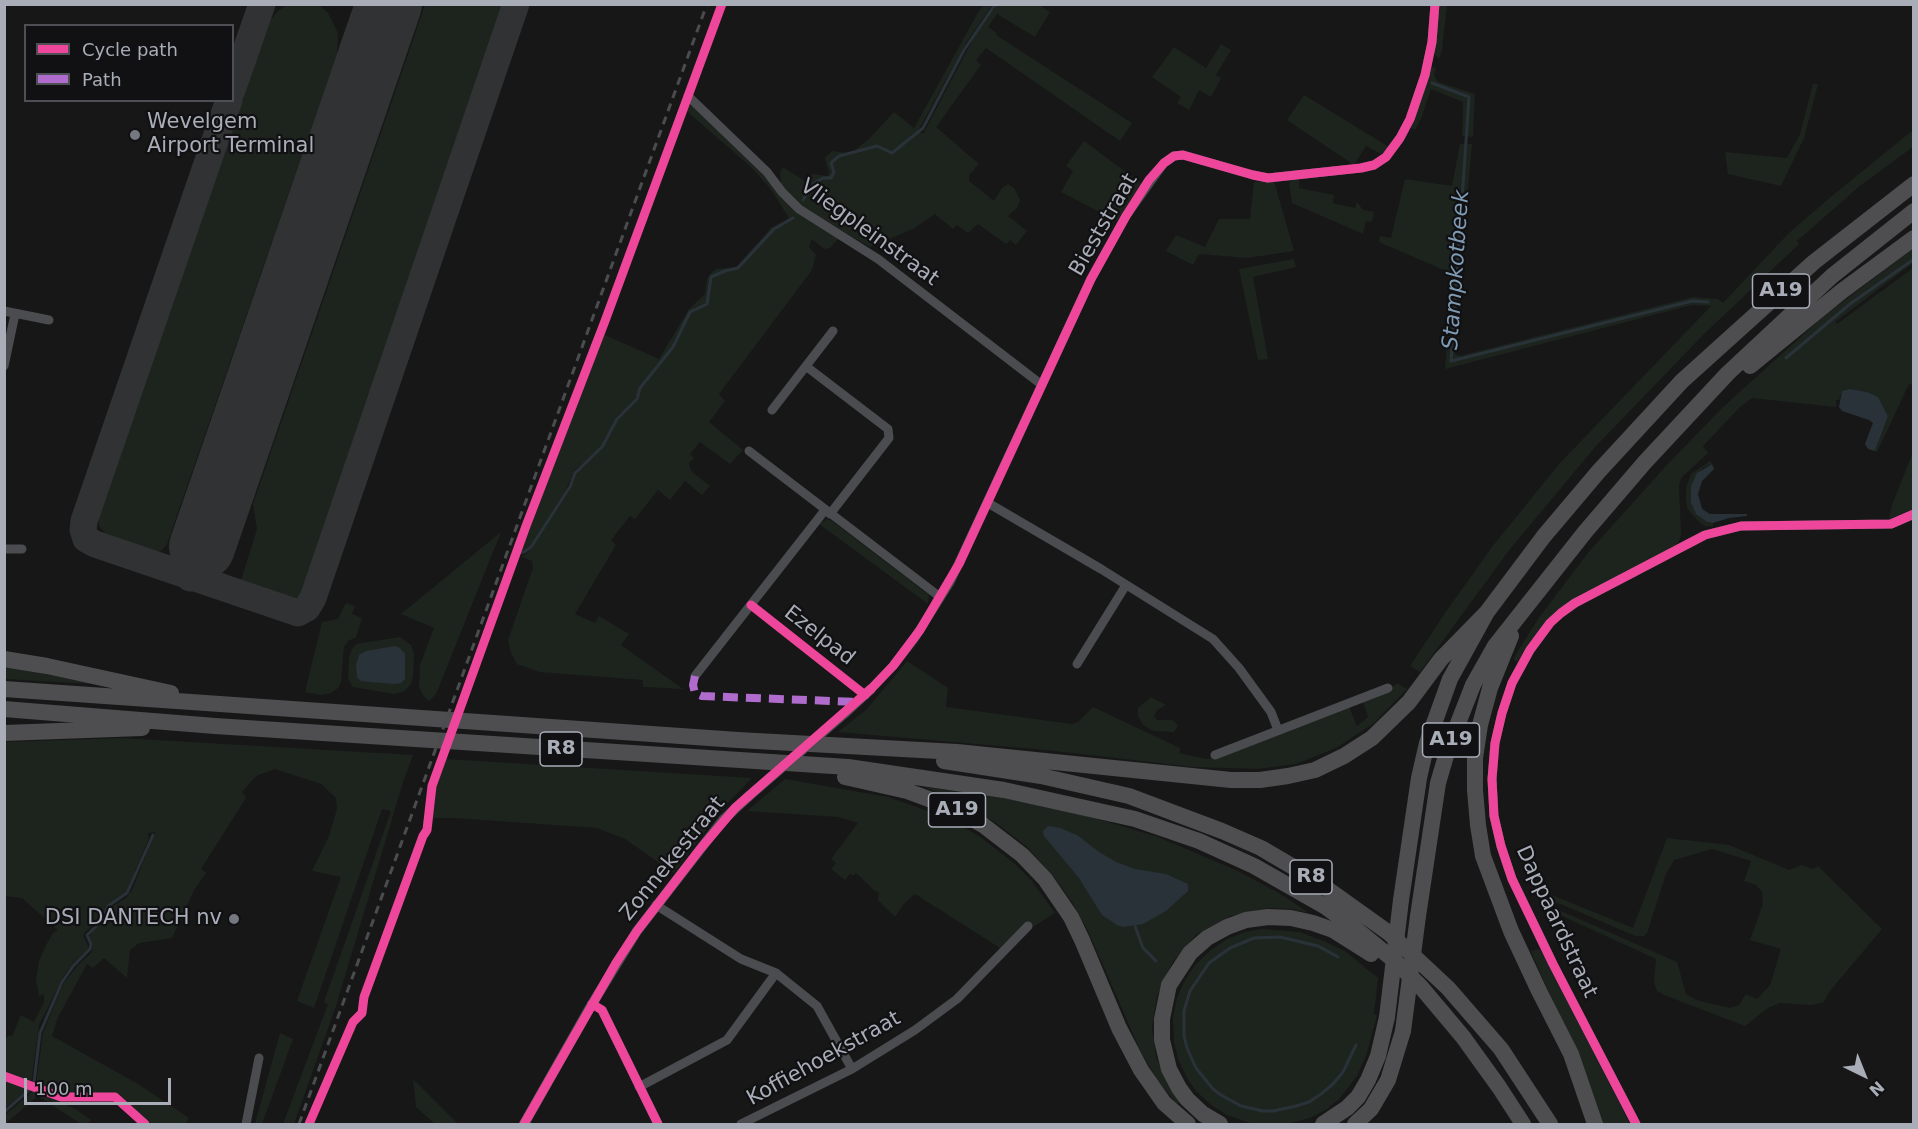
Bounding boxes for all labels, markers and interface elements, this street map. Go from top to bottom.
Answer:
legend [24,24,234,102]
text: Cycle path [82,39,178,60]
text: Path [82,69,122,90]
place label: Wevelgem Airport Terminal [147,110,314,160]
marker: Wevelgem Airport Terminal [128,128,142,142]
street label: Bieststraat [1065,169,1143,281]
street label: Vliegpleinstraat [795,174,943,292]
water label: Stampkotbeek [1438,189,1476,351]
road number: A19 [1752,274,1810,308]
street label: Ezelpad [779,601,859,671]
road number: A19 [1422,723,1480,757]
road number: R8 [540,732,582,766]
street label: Zonnekestraat [615,792,731,926]
road number: A19 [928,793,986,827]
street label: Dappaardstraat [1510,842,1602,1002]
road number: R8 [1290,860,1332,894]
place label: DSI DANTECH nv [45,906,222,932]
marker: DSI DANTECH nv [227,912,241,926]
street label: Koffiehoekstraat [743,1006,905,1112]
north arrow [1834,1045,1894,1105]
scale bar [27,1066,174,1104]
text: N [1865,1077,1888,1100]
text: 100 m [35,1078,93,1099]

